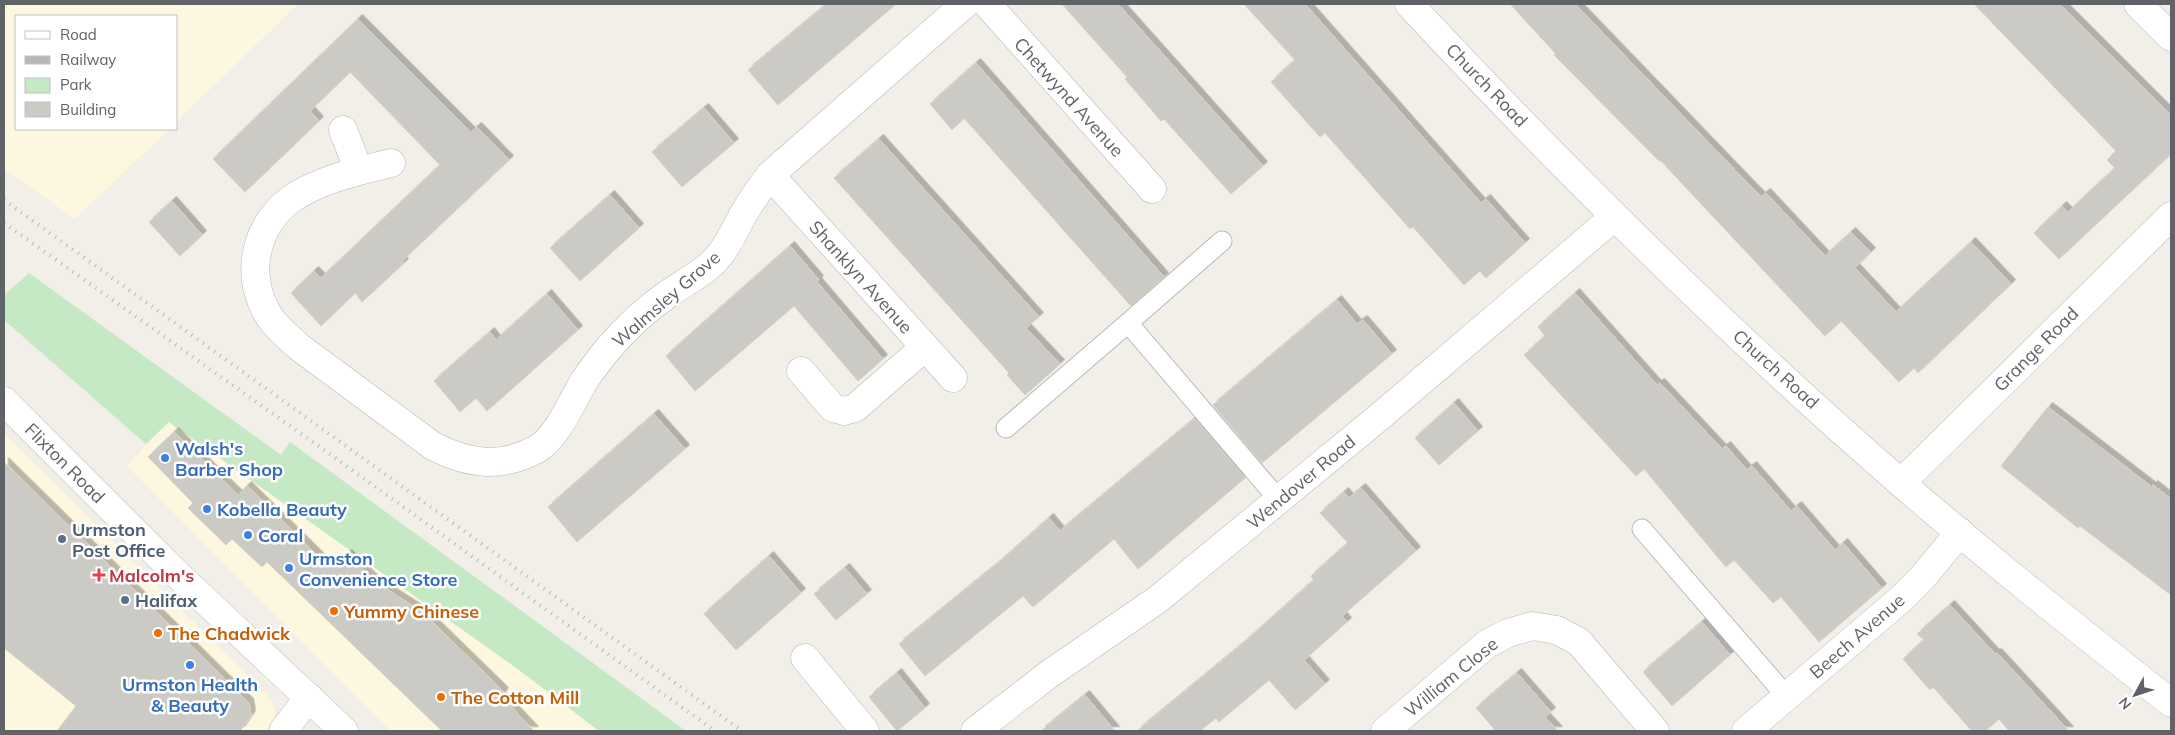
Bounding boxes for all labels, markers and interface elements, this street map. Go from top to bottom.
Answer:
legend [15,15,178,130]
text: Road [60,25,97,44]
street label: Chetwynd Avenue [1009,32,1129,162]
street label: Church Road [1441,38,1533,132]
text: Railway [60,50,116,69]
text: Park [60,75,92,94]
text: Building [60,100,116,119]
street label: Shanklyn Avenue [804,216,918,338]
street label: Walmsley Grove [607,246,725,352]
street label: Grange Road [1989,302,2083,396]
street label: Church Road [1728,324,1824,414]
street label: Flixton Road [20,418,110,508]
street label: Wendover Road [1242,430,1360,534]
place label: Walsh's Barber Shop [175,437,283,481]
marker: Walsh's Barber Shop [159,452,171,464]
place label: Kobella Beauty [217,498,347,521]
marker: Kobella Beauty [201,503,213,515]
place label: Urmston Post Office [72,518,165,562]
place label: Coral [258,524,303,547]
marker: Coral [242,529,254,541]
marker: Urmston Post Office [56,533,68,545]
place label: Urmston Convenience Store [299,547,457,591]
marker: Urmston Convenience Store [283,562,295,574]
place label: Malcolm's [109,564,194,587]
marker: Malcolm's [93,569,105,581]
street label: Beech Avenue [1805,588,1909,684]
place label: Halifax [135,589,198,612]
marker: Halifax [119,594,131,606]
place label: Yummy Chinese [343,600,479,623]
marker: Yummy Chinese [328,605,340,617]
place label: The Chadwick [168,622,291,645]
marker: The Chadwick [152,627,164,639]
street label: William Close [1399,632,1503,722]
marker: Urmston Health & Beauty [184,659,196,671]
north arrow [2110,670,2160,720]
place label: Urmston Health & Beauty [122,673,258,717]
place label: The Cotton Mill [451,686,579,709]
marker: The Cotton Mill [435,691,447,703]
text: N [2115,694,2135,713]

